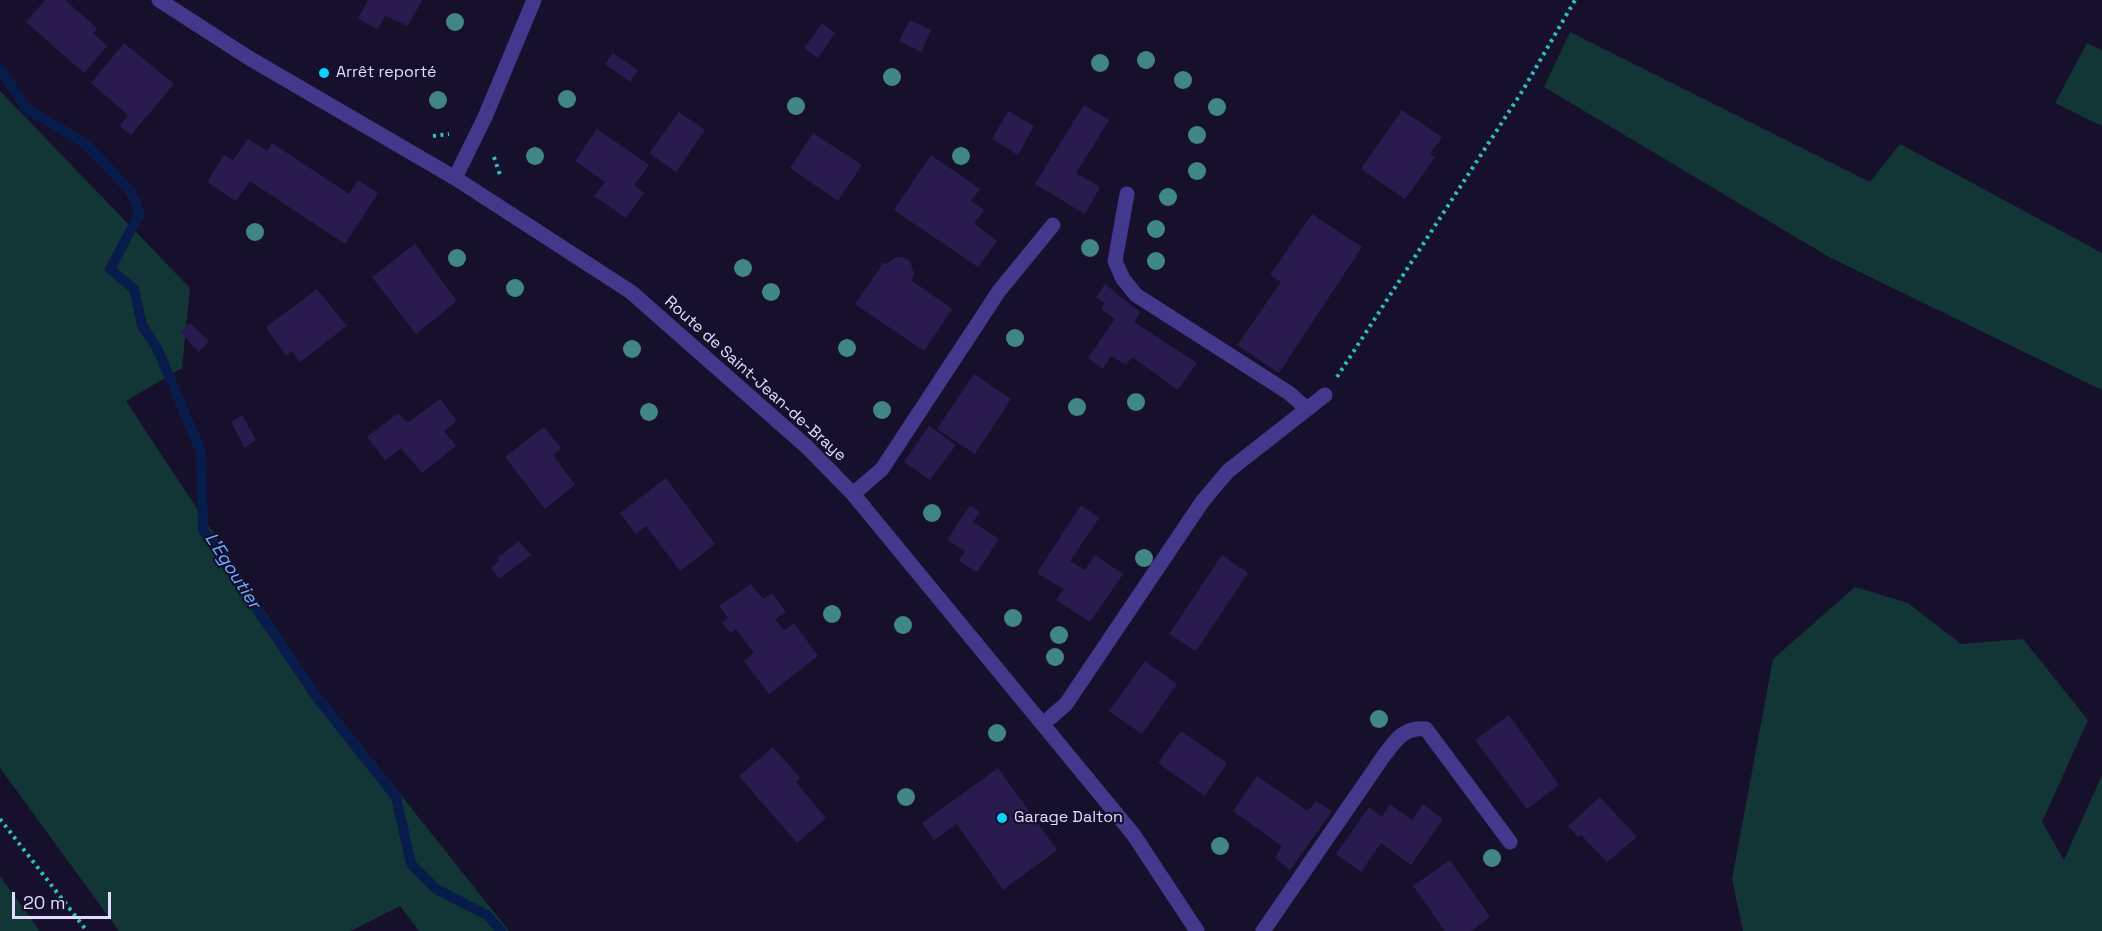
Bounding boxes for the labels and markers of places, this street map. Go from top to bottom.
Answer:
place label: Arrêt reporté [336,63,436,83]
marker: Arrêt reporté [317,66,331,80]
place label: Garage Dalton [1014,808,1123,828]
marker: Garage Dalton [995,811,1009,825]

